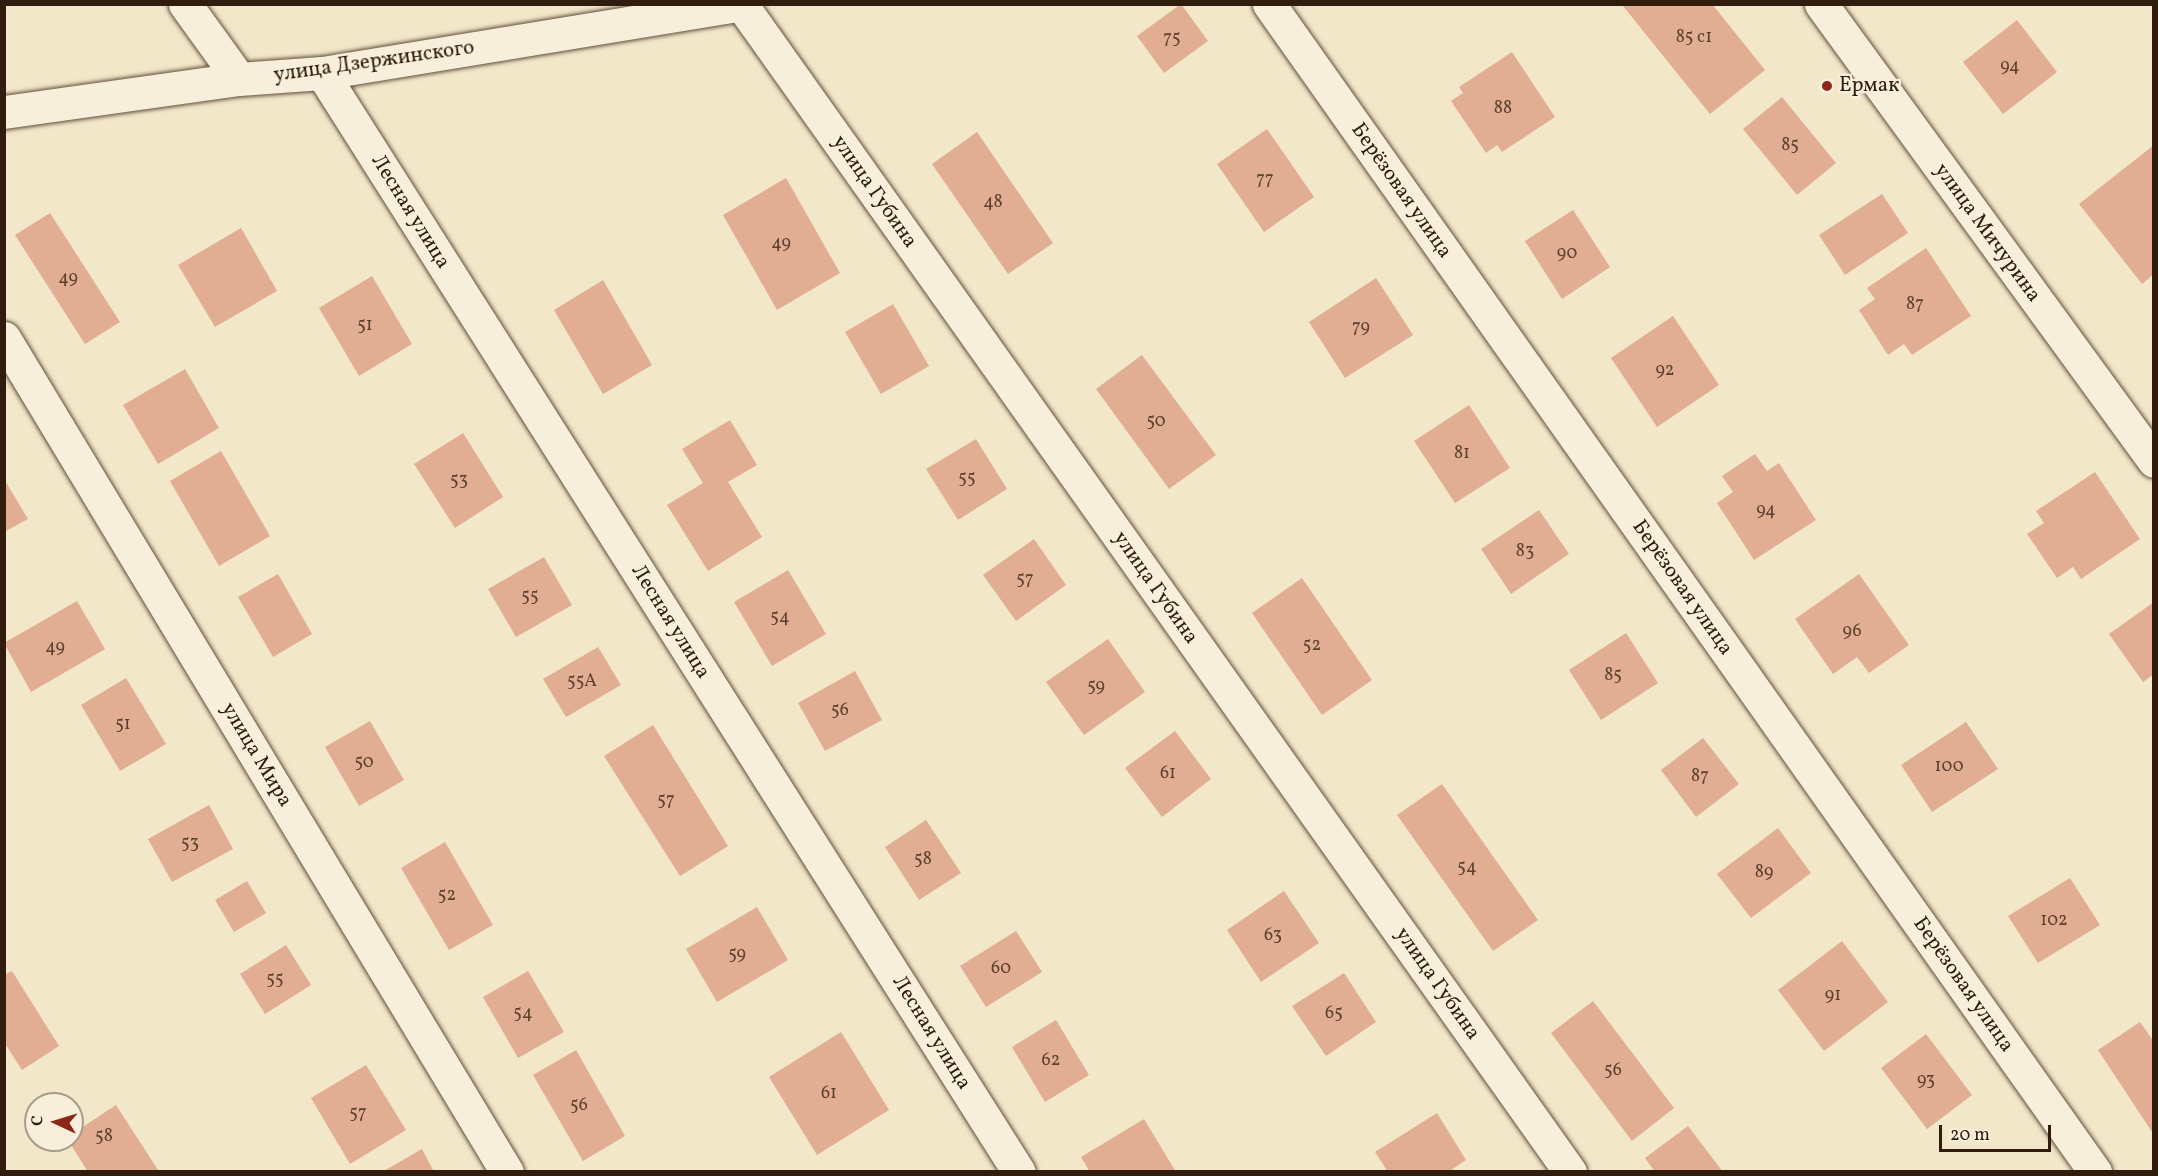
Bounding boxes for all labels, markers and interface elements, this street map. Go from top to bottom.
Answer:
house number: 85 с1 [1676,27,1712,49]
house number: 75 [1163,28,1181,50]
street label: улица Дзержинского [272,35,476,89]
house number: 94 [2000,56,2020,78]
place label: Ермак [1839,73,1899,99]
marker: Ермак [1820,79,1834,93]
house number: 88 [1494,98,1512,120]
street label: Берёзовая улица [1345,118,1457,264]
street label: улица Губина [826,131,922,253]
house number: 85 [1781,135,1799,157]
street label: Лесная улица [365,150,455,274]
street label: улица Мичурина [1928,159,2046,307]
house number: 77 [1256,169,1274,191]
house number: 48 [983,192,1003,214]
house number: 49 [771,233,791,255]
house number: 90 [1557,243,1577,265]
house number: 49 [58,268,78,290]
house number: 87 [1906,294,1924,316]
house number: 51 [357,315,373,337]
house number: 79 [1352,317,1370,339]
house number: 92 [1655,360,1675,382]
house number: 50 [1146,411,1166,433]
house number: 81 [1454,443,1470,465]
house number: 55 [958,468,976,490]
house number: 53 [450,470,468,492]
house number: 94 [1756,500,1776,522]
street label: Берёзовая улица [1626,515,1738,661]
street label: улица Губина [1107,527,1203,649]
house number: 83 [1516,541,1534,563]
street label: Лесная улица [625,560,715,684]
house number: 57 [1016,569,1034,591]
house number: 55 [521,586,539,608]
house number: 54 [770,607,790,629]
house number: 96 [1842,621,1862,643]
house number: 52 [1303,635,1321,657]
house number: 49 [45,637,65,659]
house number: 85 [1604,665,1622,687]
house number: 55А [567,671,597,693]
house number: 59 [1087,676,1105,698]
street label: улица Мира [215,698,297,812]
house number: 56 [831,700,849,722]
house number: 51 [115,714,131,736]
house number: 50 [354,752,374,774]
house number: 100 [1935,756,1963,778]
house number: 61 [1160,763,1176,785]
house number: 87 [1691,766,1709,788]
house number: 57 [657,790,675,812]
house number: 53 [181,833,199,855]
house number: 58 [914,849,932,871]
house number: 54 [1457,857,1477,879]
house number: 89 [1755,862,1773,884]
house number: 52 [438,885,456,907]
house number: 102 [2040,910,2068,932]
street label: Берёзовая улица [1907,912,2019,1058]
street label: улица Губина [1389,923,1485,1045]
house number: 63 [1264,925,1282,947]
house number: 59 [728,944,746,966]
house number: 60 [991,958,1011,980]
house number: 55 [266,969,284,991]
street label: Лесная улица [886,971,976,1095]
house number: 91 [1825,985,1841,1007]
house number: 54 [513,1003,533,1025]
house number: 65 [1325,1003,1343,1025]
house number: 62 [1042,1050,1060,1072]
house number: 56 [1604,1060,1622,1082]
house number: 93 [1917,1070,1935,1092]
house number: 61 [821,1083,837,1105]
north arrow [24,1092,84,1152]
house number: 56 [570,1095,588,1117]
house number: 57 [349,1103,367,1125]
scale bar [1942,1113,2054,1151]
text: С [27,1115,49,1127]
text: 20 m [1950,1123,1990,1148]
house number: 58 [95,1126,113,1148]

